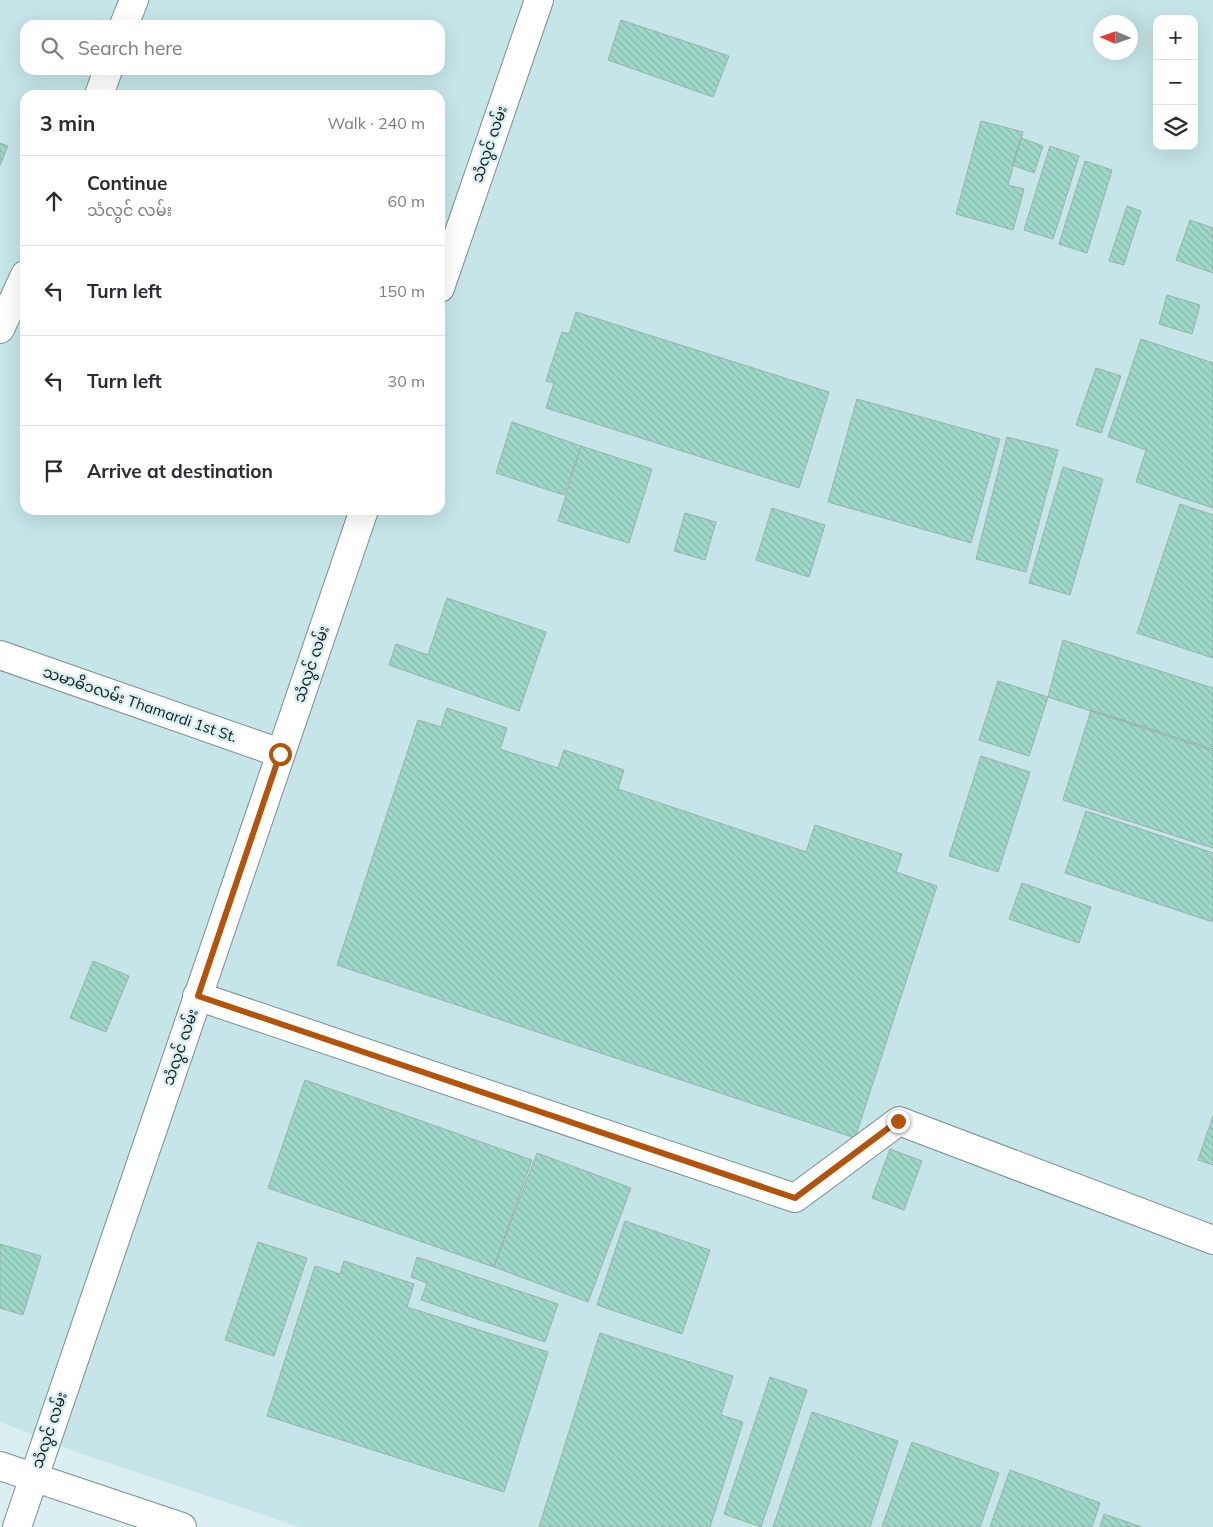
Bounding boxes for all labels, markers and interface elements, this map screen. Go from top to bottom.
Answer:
north arrow [1093,15,1138,60]
map controls [1153,15,1198,150]
button: + [1153,15,1198,60]
search box [20,20,445,75]
icon: search [38,34,66,62]
text: Search here [78,36,182,60]
button: − [1153,60,1198,105]
street label: သံလွင် လမ်း [467,103,513,185]
button: layers [1153,105,1198,150]
text: 3 min [40,110,95,136]
text: Walk · 240 m [327,113,425,133]
text: Continue [87,171,167,195]
icon: ahead [40,187,68,215]
text: 60 m [388,191,425,211]
text: သံလွင် လမ်း [87,200,172,220]
icon: left [40,277,68,305]
text: Turn left [87,279,162,303]
text: 150 m [378,281,425,301]
icon: left [40,367,68,395]
text: Turn left [87,369,162,393]
text: 30 m [388,371,425,391]
icon: arrive [40,457,68,485]
text: Arrive at destination [87,459,273,483]
street label: သံလွင် လမ်း [289,623,335,705]
street label: သမာဓိ၁လမ်း Thamardi 1st St. [40,662,240,746]
route start [269,743,292,766]
street label: သံလွင် လမ်း [158,1006,204,1088]
route end [887,1110,910,1133]
street label: သံလွင် လမ်း [27,1389,73,1471]

